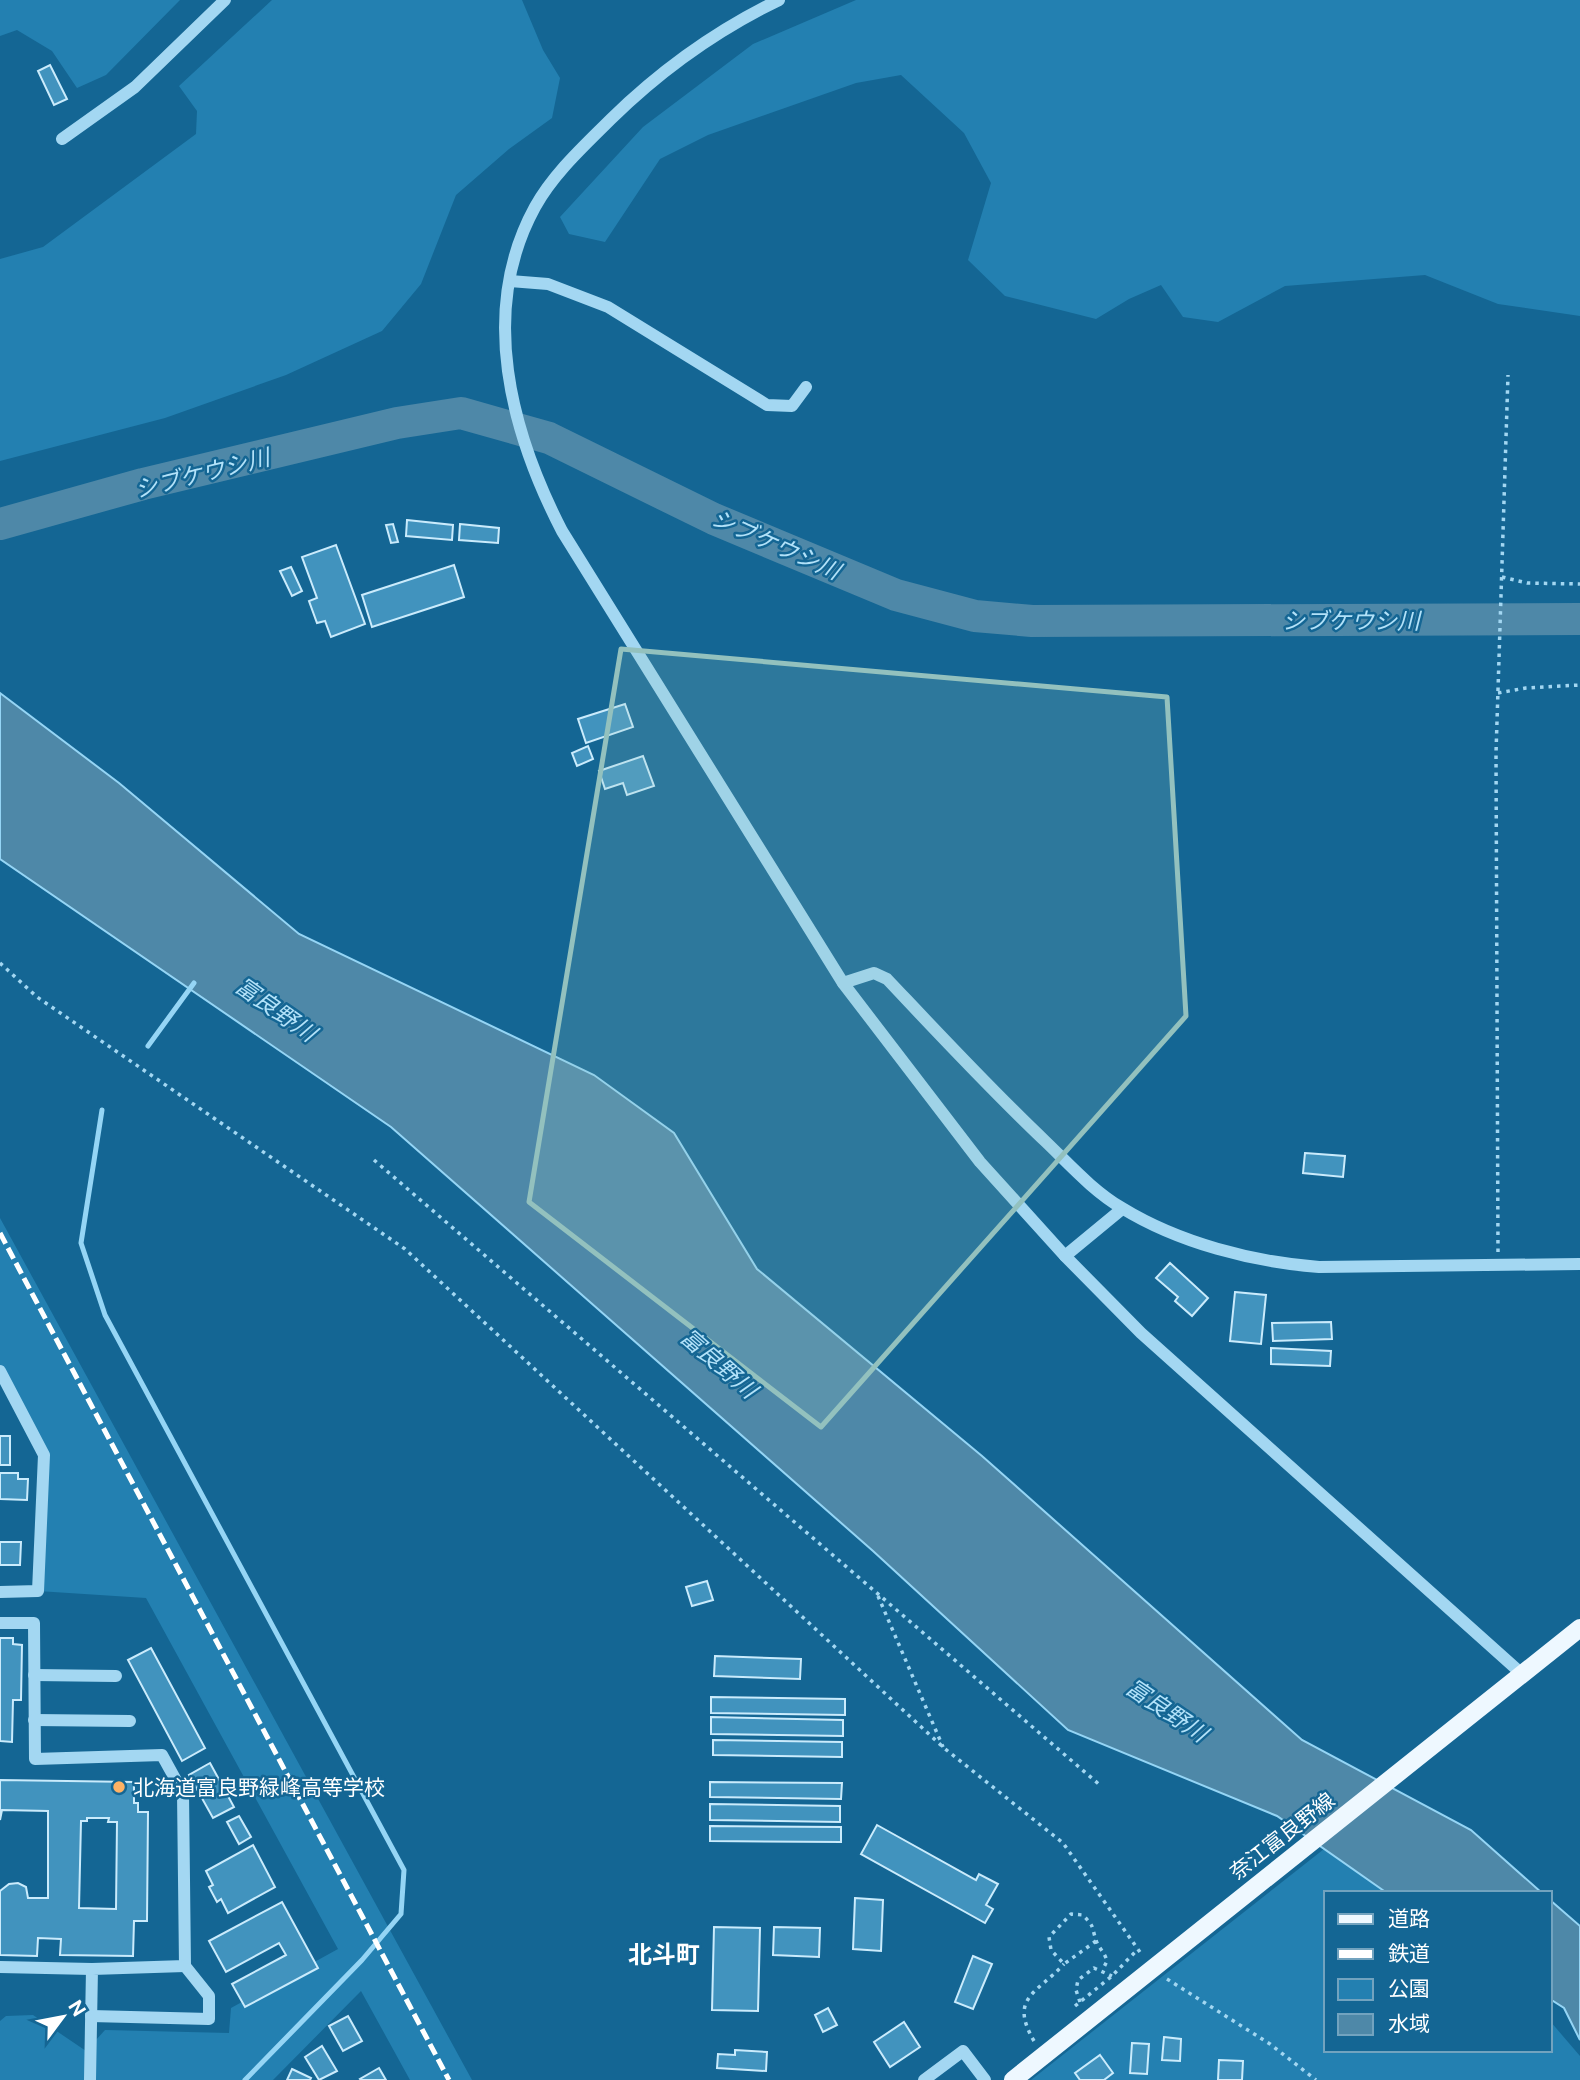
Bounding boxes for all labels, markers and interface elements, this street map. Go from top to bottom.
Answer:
water label: シブケウシ川 [132,442,275,503]
water label: シブケウシ川 [707,504,847,586]
water label: シブケウシ川 [1282,607,1423,634]
water label: 富良野川 [231,972,324,1048]
water label: 富良野川 [675,1323,765,1405]
water label: 富良野川 [1121,1673,1215,1749]
place label: 北海道富良野緑峰高等学校 [133,1775,385,1800]
marker: 北海道富良野緑峰高等学校 [111,1779,127,1795]
street label: 奈江富良野線 [1225,1787,1339,1885]
legend [1324,1891,1552,2052]
text: 道路 [1388,1906,1430,1931]
district label: 北斗町 [628,1940,700,1968]
text: 鉄道 [1388,1941,1430,1966]
text: 公園 [1388,1976,1430,2001]
north arrow [28,1982,98,2052]
text: N [64,1996,91,2020]
text: 水域 [1388,2011,1430,2036]

